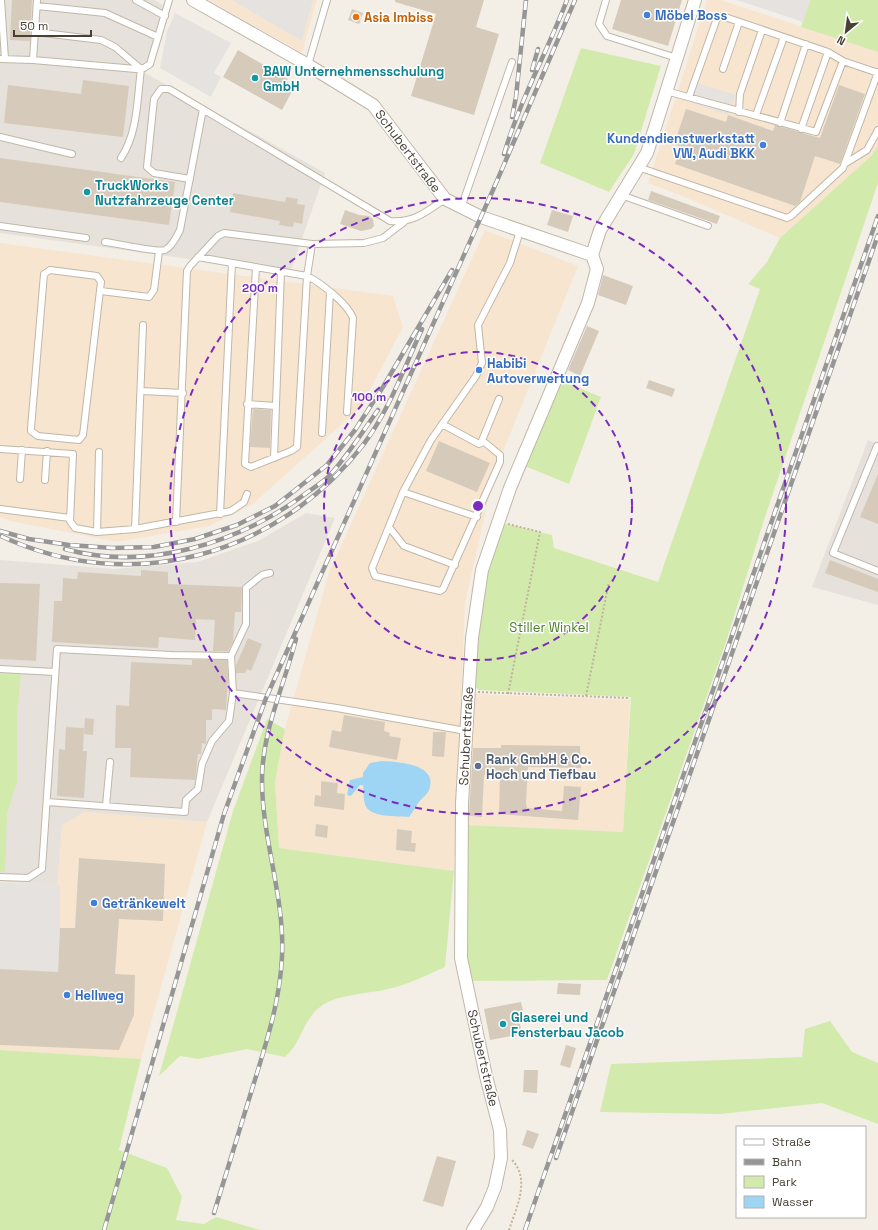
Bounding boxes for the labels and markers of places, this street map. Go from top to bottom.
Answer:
place label: Möbel Boss [655,7,727,24]
place label: Asia Imbiss [364,9,433,26]
marker: Möbel Boss [642,10,652,20]
marker: Asia Imbiss [351,12,361,22]
place label: BAW Unternehmensschulung GmbH [263,63,444,95]
marker: BAW Unternehmensschulung GmbH [250,73,260,83]
place label: Kundendienstwerkstatt VW, Audi BKK [607,130,756,162]
marker: Kundendienstwerkstatt VW, Audi BKK [758,140,768,150]
place label: TruckWorks Nutzfahrzeuge Center [95,177,234,209]
marker: TruckWorks Nutzfahrzeuge Center [82,187,92,197]
place label: Habibi Autoverwertung [487,355,589,387]
marker: Habibi Autoverwertung [474,365,484,375]
centre of rings [471,499,485,513]
place label: Rank GmbH & Co. Hoch und Tiefbau [486,751,596,783]
marker: Rank GmbH & Co. Hoch und Tiefbau [473,761,483,771]
place label: Getränkewelt [102,895,186,912]
marker: Getränkewelt [89,898,99,908]
place label: Hellweg [75,987,124,1004]
marker: Hellweg [62,990,72,1000]
place label: Glaserei und Fensterbau Jacob [511,1009,624,1041]
marker: Glaserei und Fensterbau Jacob [498,1019,508,1029]

